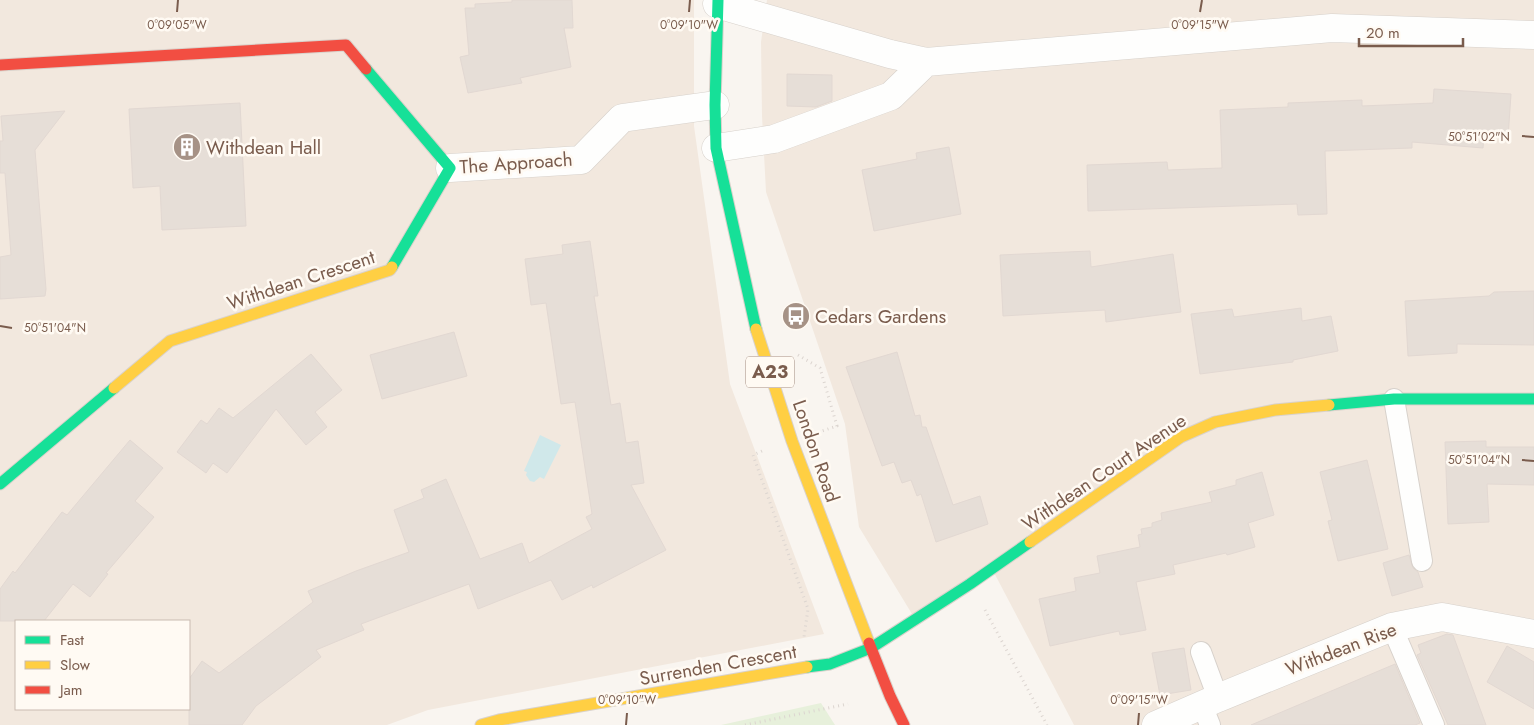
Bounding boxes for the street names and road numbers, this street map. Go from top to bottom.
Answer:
street label: The Approach [459,146,573,180]
street label: Withdean Crescent [224,243,379,317]
road number: A23 [746,357,794,388]
street label: London Road [786,396,846,506]
street label: Withdean Court Avenue [1016,407,1192,537]
street label: Withdean Rise [1282,615,1401,683]
street label: Surrenden Crescent [637,638,799,692]

